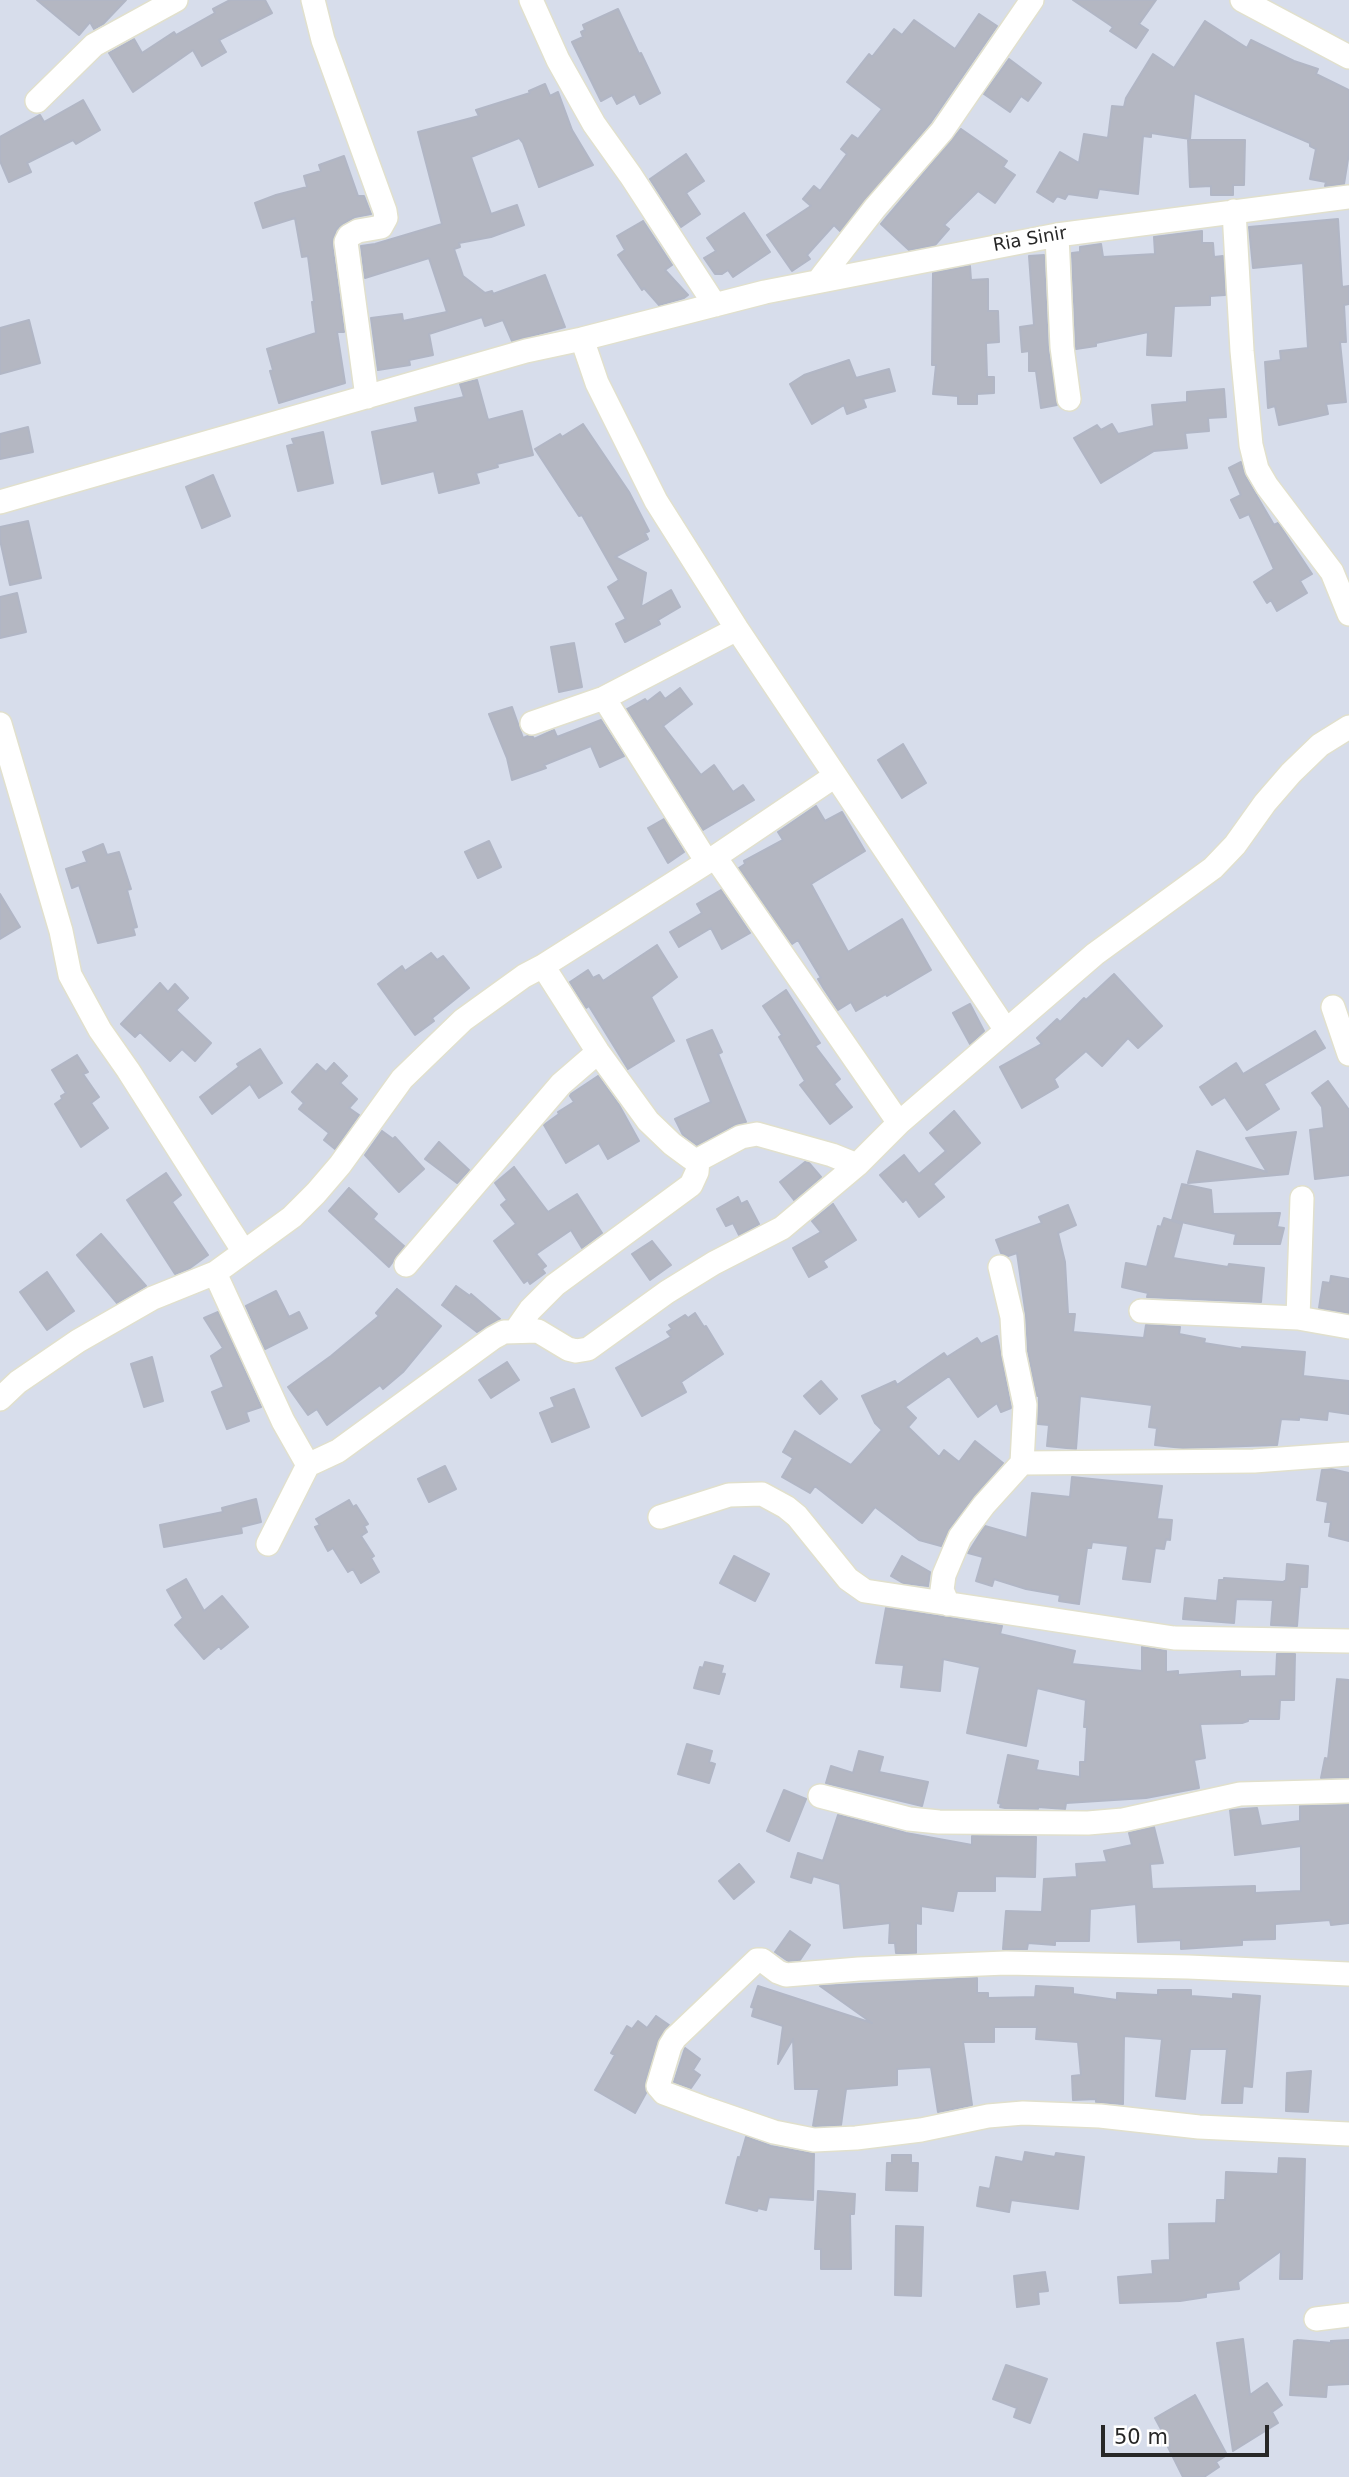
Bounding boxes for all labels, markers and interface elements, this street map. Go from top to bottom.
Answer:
street label: Ria Sinir [991,223,1069,257]
scale bar [1104,2410,1272,2454]
text: 50 m [1114,2425,1168,2449]

